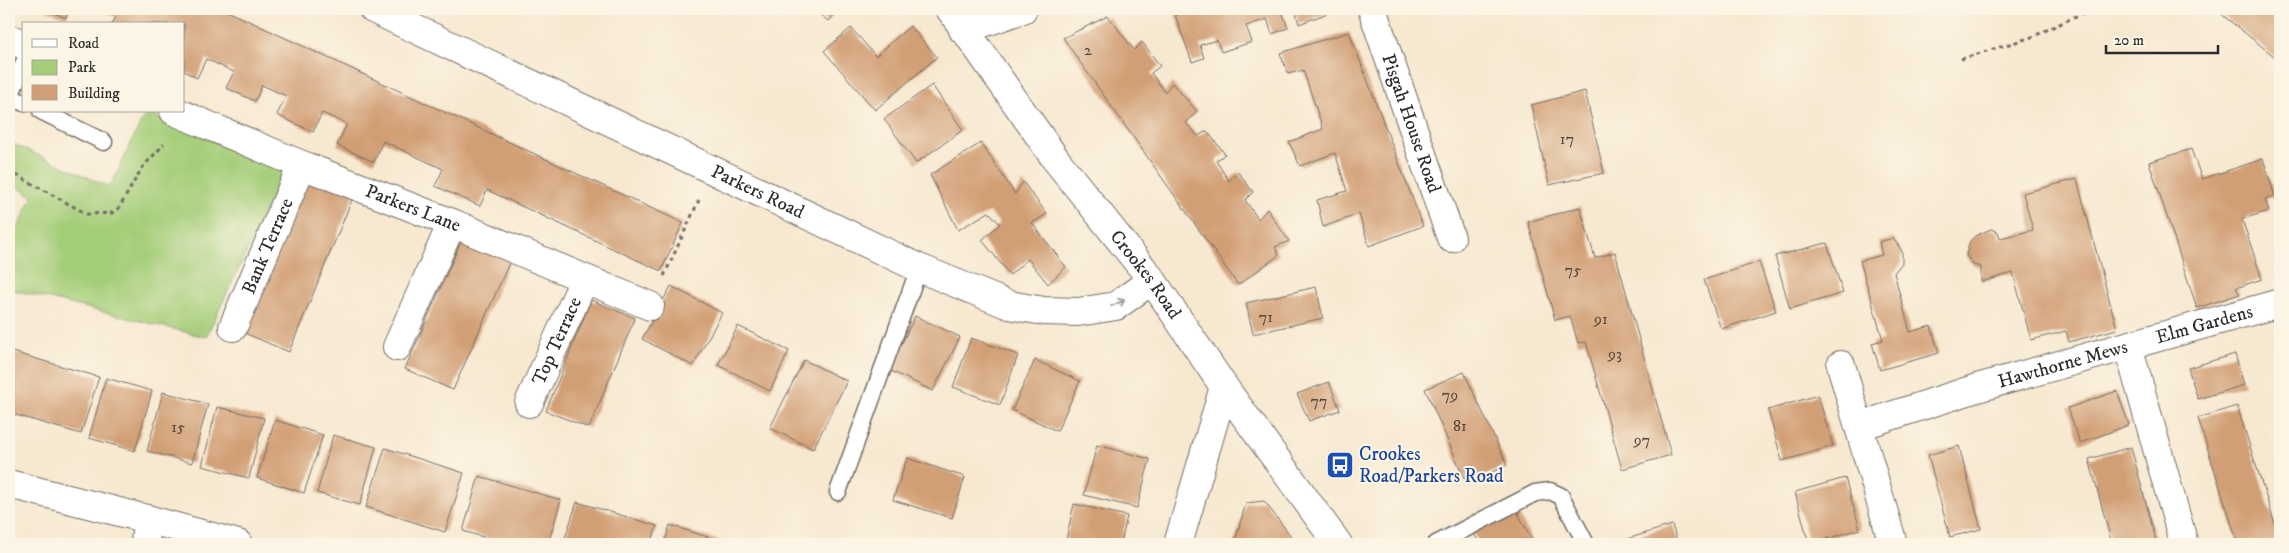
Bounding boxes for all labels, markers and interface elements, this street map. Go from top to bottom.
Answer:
legend [22,22,185,112]
scale bar [2106,22,2219,54]
text: 20 m [2114,31,2144,50]
text: Road [68,34,100,53]
house number: 2 [1084,40,1092,60]
street label: Pisgah House Road [1377,51,1446,196]
text: Park [68,58,97,77]
text: Building [68,84,120,103]
house number: 17 [1560,129,1574,149]
street label: Parkers Road [708,160,809,224]
street label: Parkers Lane [362,179,464,237]
street label: Bank Terrace [237,194,298,298]
street label: Crookes Road [1105,225,1187,324]
house number: 75 [1565,260,1581,280]
street label: Top Terrace [527,293,586,388]
one-way arrow [1110,298,1125,308]
street label: Elm Gardens [2153,300,2255,349]
house number: 71 [1259,307,1273,327]
house number: 91 [1593,309,1608,329]
street label: Hawthorne Mews [1995,335,2130,393]
house number: 93 [1607,344,1622,364]
house number: 79 [1442,385,1458,405]
house number: 77 [1311,391,1327,411]
house number: 81 [1453,416,1467,436]
house number: 15 [171,417,185,437]
house number: 97 [1633,430,1650,450]
place label: Crookes Road/Parkers Road [1359,443,1504,488]
bus stop icon: Crookes Road/Parkers Road [1325,450,1355,480]

